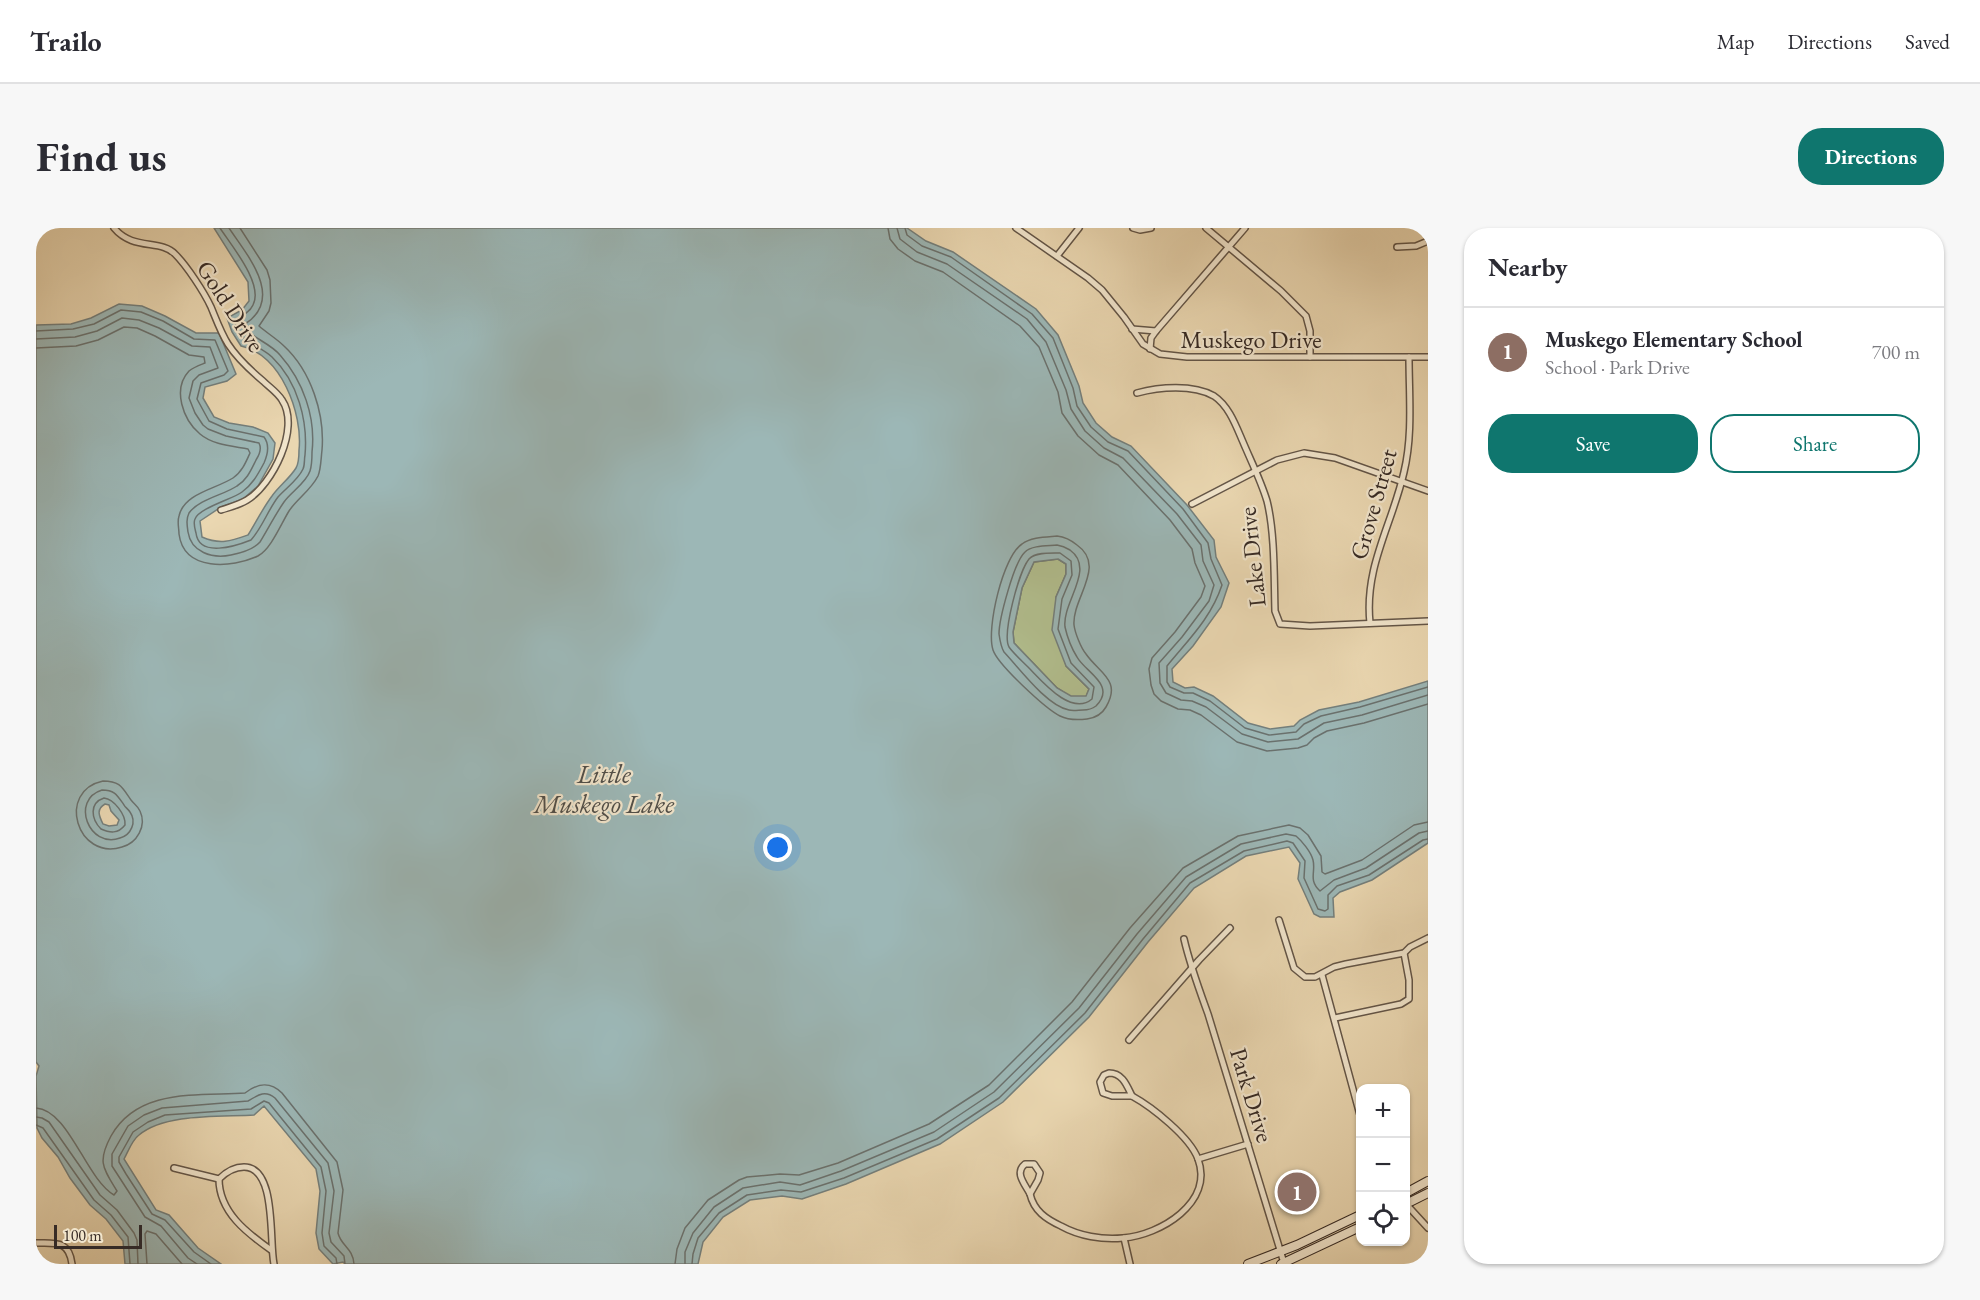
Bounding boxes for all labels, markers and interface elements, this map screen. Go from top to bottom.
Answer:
text: Trailo [30,23,102,59]
text: Map [1717,28,1754,55]
text: Directions [1787,28,1872,55]
text: Saved [1905,28,1950,55]
button: Directions [1798,128,1944,185]
text: Find us [36,129,167,184]
text: Nearby [1488,250,1568,284]
street label: Gold Drive [190,254,272,358]
street label: Muskego Drive [1180,324,1322,355]
text: Muskego Elementary School [1545,325,1802,354]
text: 1 [1502,339,1513,365]
text: 700 m [1872,339,1920,365]
text: School · Park Drive [1545,354,1690,380]
button: Save [1488,414,1698,473]
button: Share [1710,414,1920,473]
street label: Grove Street [1342,445,1404,563]
street label: Lake Drive [1231,506,1273,608]
water label: Little Muskego Lake [532,757,675,821]
your location [763,833,792,862]
street label: Park Drive [1223,1044,1281,1146]
map controls [1356,1084,1410,1246]
button: + [1356,1084,1410,1138]
button: − [1356,1138,1410,1192]
pin: 1 [1278,1170,1316,1214]
button: locate [1356,1192,1410,1246]
scale bar [54,1222,142,1250]
text: 100 m [63,1225,102,1246]

